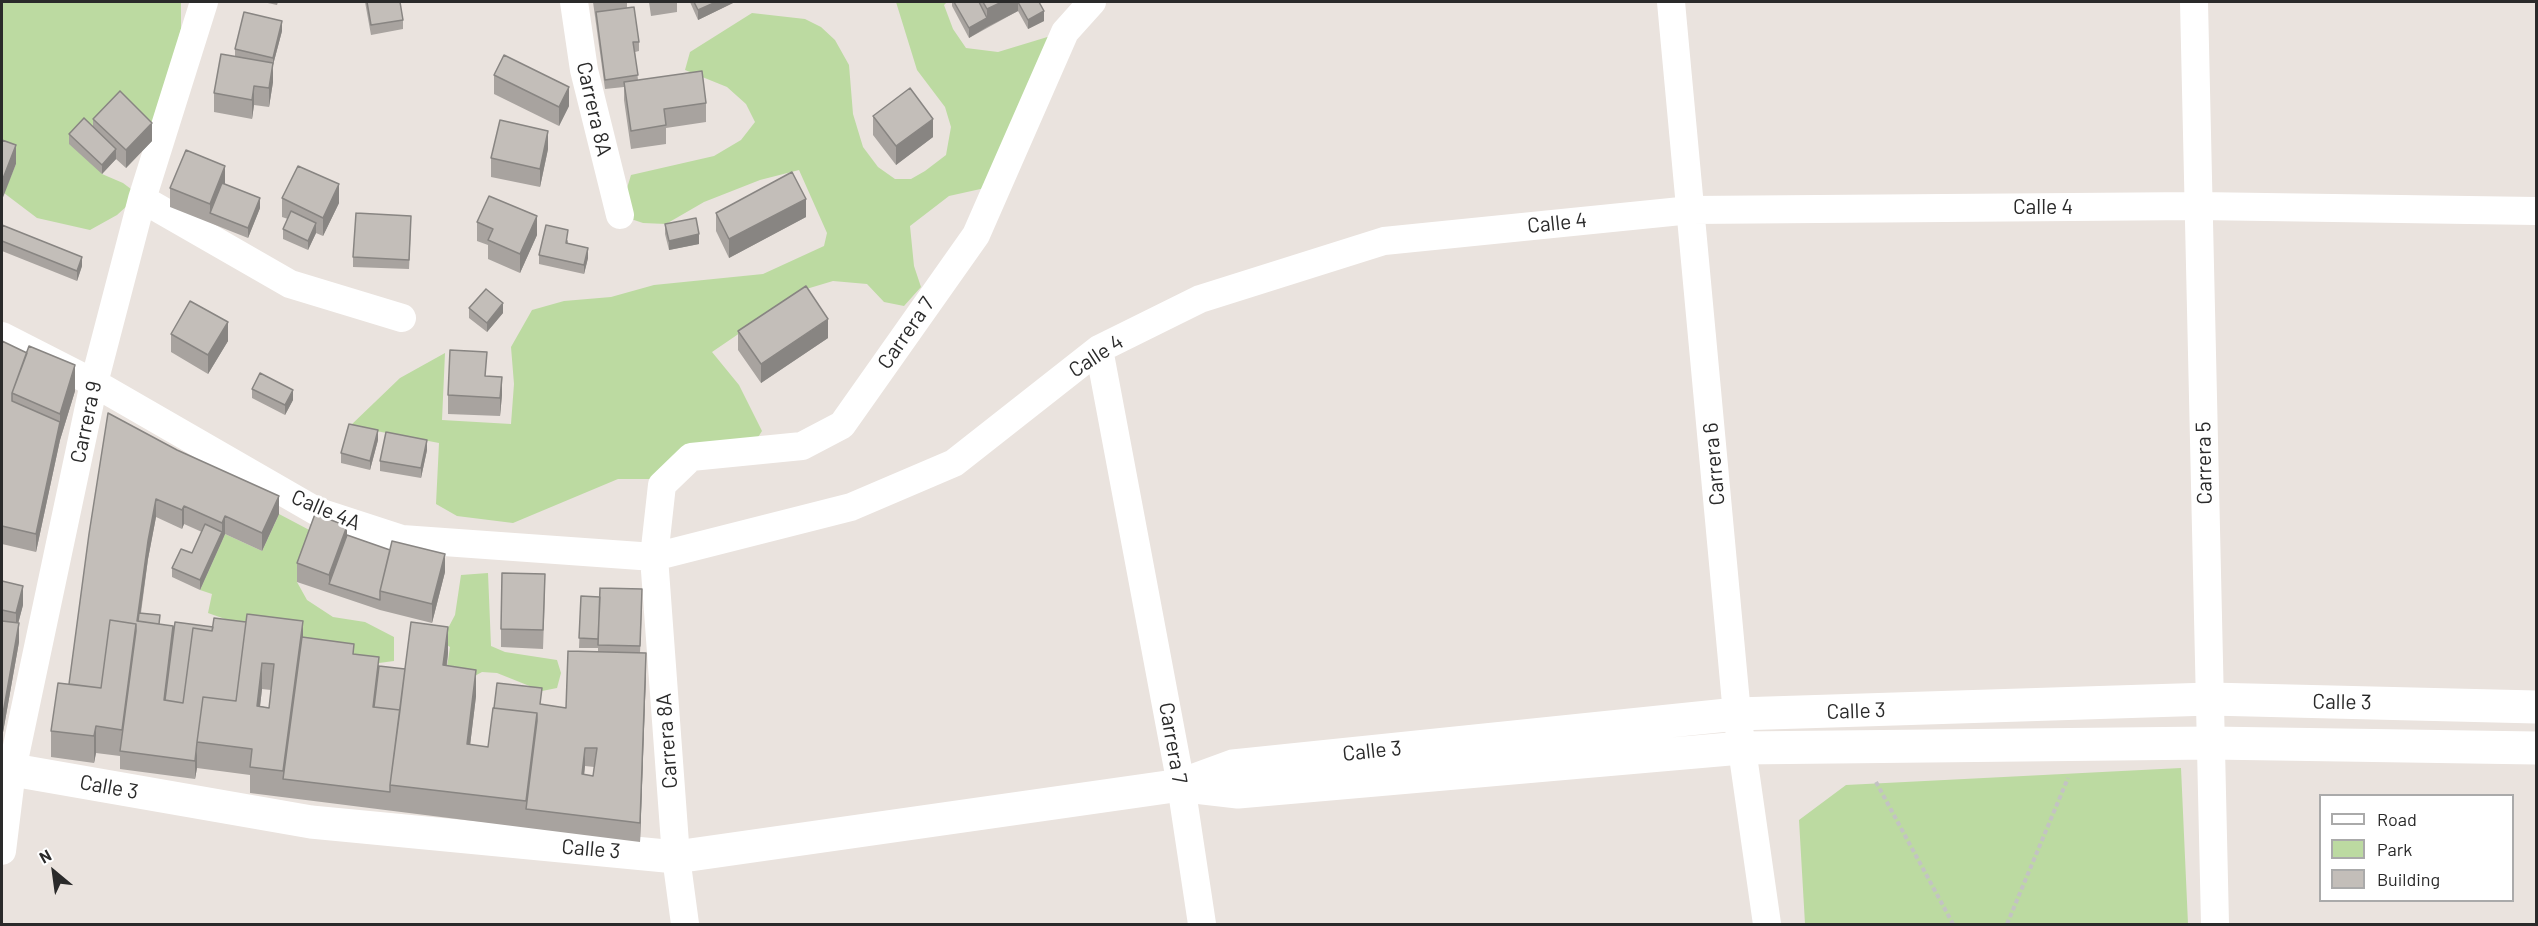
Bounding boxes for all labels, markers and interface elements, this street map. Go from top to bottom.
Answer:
street label: Carrera 8A [571,59,617,159]
street label: Calle 4 [2013,194,2073,220]
street label: Calle 4 [1526,207,1588,239]
street label: Carrera 7 [872,292,940,374]
street label: Calle 4 [1064,329,1128,383]
street label: Carrera 9 [65,379,107,465]
street label: Carrera 5 [2191,421,2217,505]
street label: Carrera 6 [1698,422,1730,506]
street label: Calle 4A [288,484,364,536]
street label: Calle 3 [2312,689,2372,715]
street label: Carrera 8A [651,692,683,790]
street label: Calle 3 [1826,697,1886,725]
street label: Carrera 7 [1153,700,1193,786]
street label: Calle 3 [1341,735,1403,767]
street label: Calle 3 [78,769,140,805]
legend [2319,794,2514,902]
text: Road [2377,808,2417,830]
street label: Calle 3 [560,834,622,864]
text: Park [2377,838,2412,860]
north arrow [24,842,84,902]
text: N [36,845,54,867]
text: Building [2377,868,2440,890]

